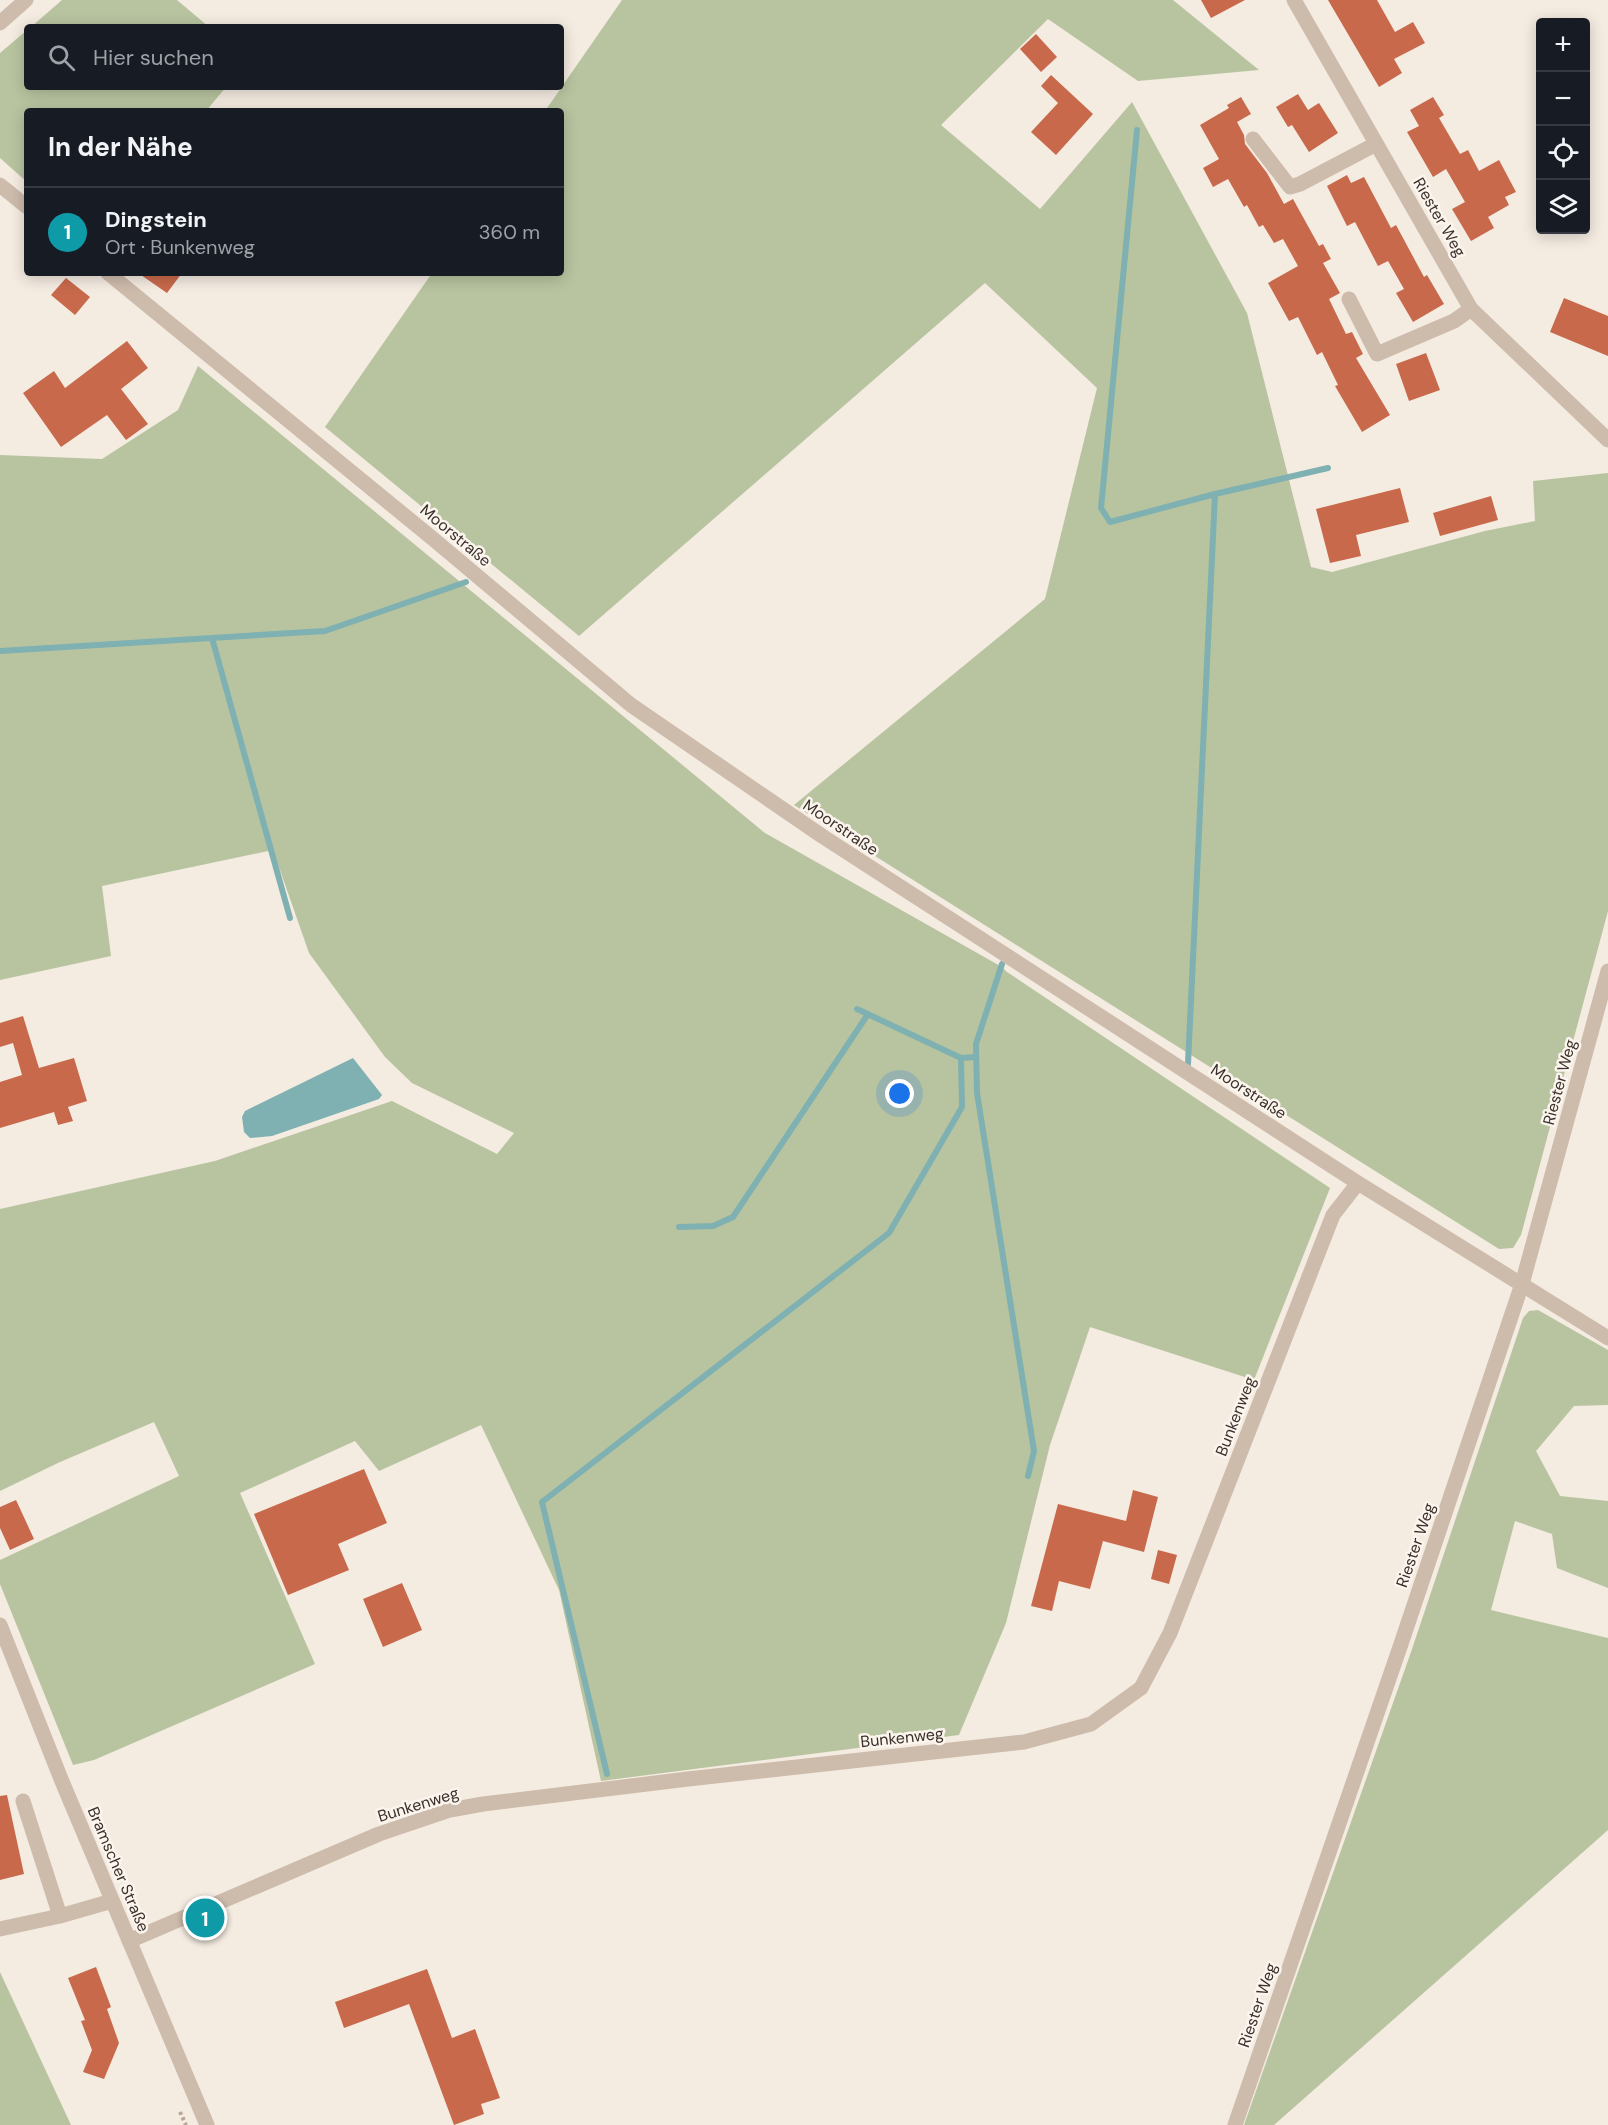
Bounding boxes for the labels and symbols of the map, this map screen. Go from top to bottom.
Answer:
street label: Riester Weg [1408,174,1471,261]
street label: Moorstraße [416,500,496,571]
street label: Moorstraße [799,795,882,860]
street label: Riester Weg [1538,1037,1581,1127]
street label: Moorstraße [1207,1059,1291,1124]
your location [885,1079,914,1108]
street label: Bunkenweg [1211,1373,1260,1459]
street label: Riester Weg [1391,1500,1440,1590]
street label: Bunkenweg [859,1723,945,1752]
street label: Bunkenweg [375,1782,461,1827]
street label: Bramscher Straße [83,1804,154,1935]
pin: 1 [186,1896,224,1940]
street label: Riester Weg [1233,1960,1282,2050]

